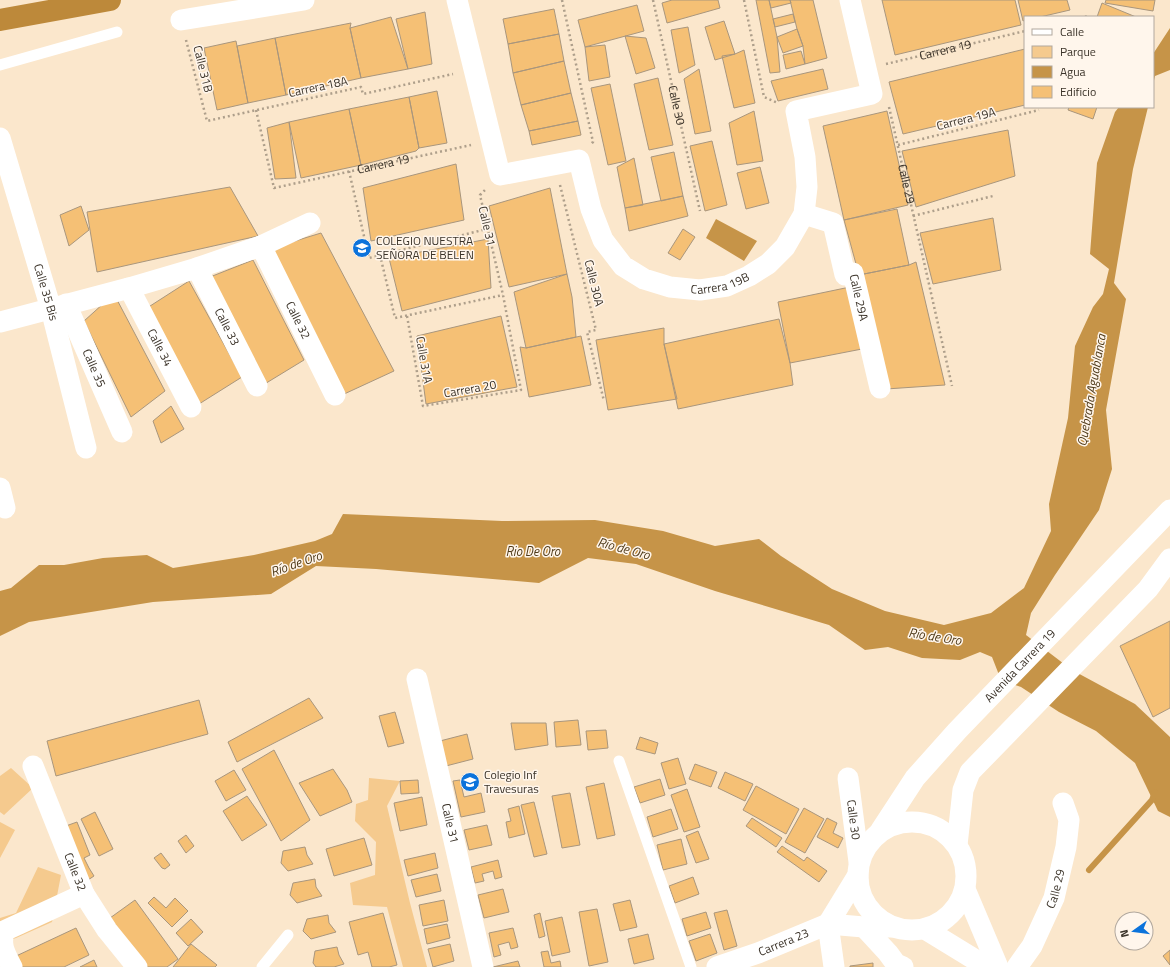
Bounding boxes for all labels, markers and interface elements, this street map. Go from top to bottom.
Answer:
legend [1024,16,1154,108]
text: Calle [1060,22,1084,41]
street label: Carrera 19 [917,34,974,65]
text: Parque [1060,42,1096,61]
street label: Calle 31B [189,43,218,94]
text: Agua [1060,62,1086,81]
street label: Carrera 18A [286,71,349,102]
text: Edificio [1060,82,1096,101]
street label: Calle 30 [663,84,691,127]
street label: Carrera 19A [934,102,997,135]
street label: Carrera 19 [355,149,411,179]
street label: Calle 29 [893,162,921,206]
street label: Calle 31 [474,204,501,248]
place label: COLEGIO NUESTRA SEÑORA DE BELEN [376,231,474,264]
school or university icon: COLEGIO NUESTRA SEÑORA DE BELEN [351,237,373,259]
street label: Calle 30A [580,258,609,308]
street label: Calle 35 Bis [29,261,64,323]
street label: Carrera 19B [690,267,752,299]
street label: Calle 29A [845,272,874,323]
street label: Calle 32 [281,298,316,342]
street label: Calle 33 [210,304,245,349]
street label: Calle 34 [143,325,178,370]
water label: Quebrada Aguablanca [1071,331,1111,448]
street label: Calle 31A [411,335,438,385]
street label: Calle 35 [78,346,111,390]
street label: Carrera 20 [442,374,498,402]
water label: Río de Oro [596,531,653,565]
water label: Rio De Oro [506,541,561,561]
water label: Río de Oro [268,545,325,581]
water label: Río de Oro [907,622,963,650]
street label: Avenida Carrera 19 [980,624,1060,706]
place label: Colegio Inf Travesuras [484,765,539,798]
school or university icon: Colegio Inf Travesuras [459,771,481,793]
street label: Calle 30 [842,798,866,841]
street label: Calle 31 [437,801,464,845]
street label: Calle 32 [59,849,92,894]
street label: Calle 29 [1040,867,1070,912]
north arrow [1114,911,1154,951]
street label: Carrera 23 [755,923,812,961]
text: N [1116,928,1133,939]

